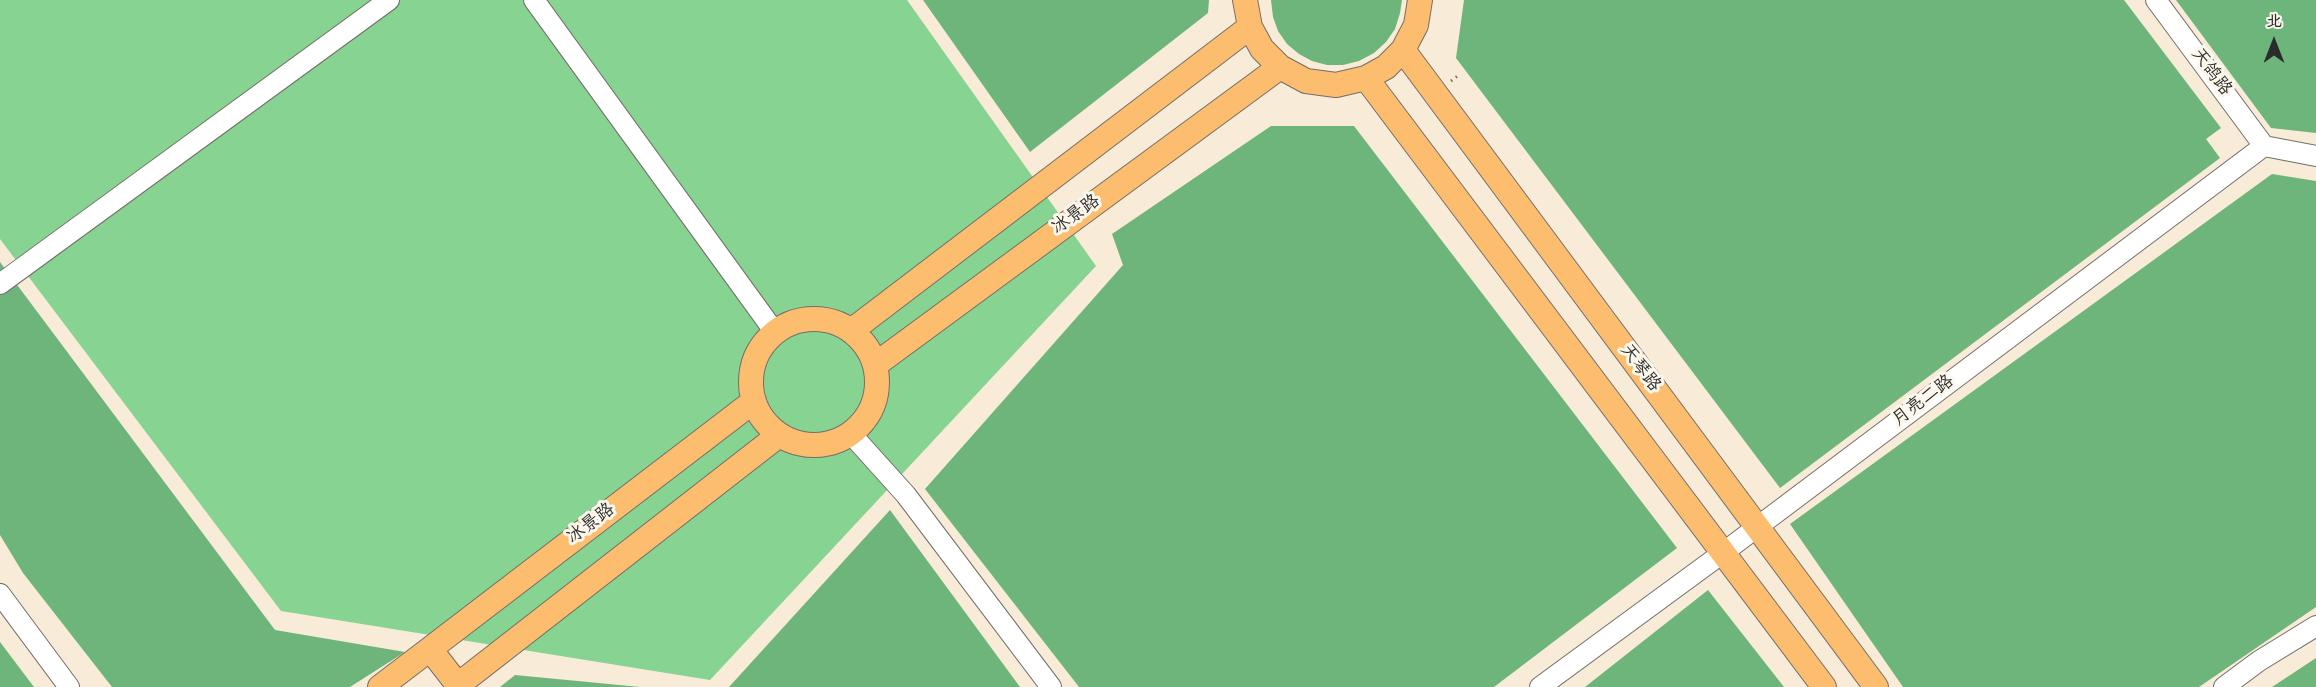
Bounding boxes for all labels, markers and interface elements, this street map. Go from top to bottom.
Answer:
north arrow [2244,12,2304,72]
text: 北 [2266,14,2282,33]
street label: 天鸽路 [2185,45,2235,101]
street label: 冰景路 [1049,191,1105,241]
street label: 天琴路 [1614,341,1664,397]
street label: 月亮二路 [1889,372,1959,432]
street label: 冰景路 [564,500,620,550]

